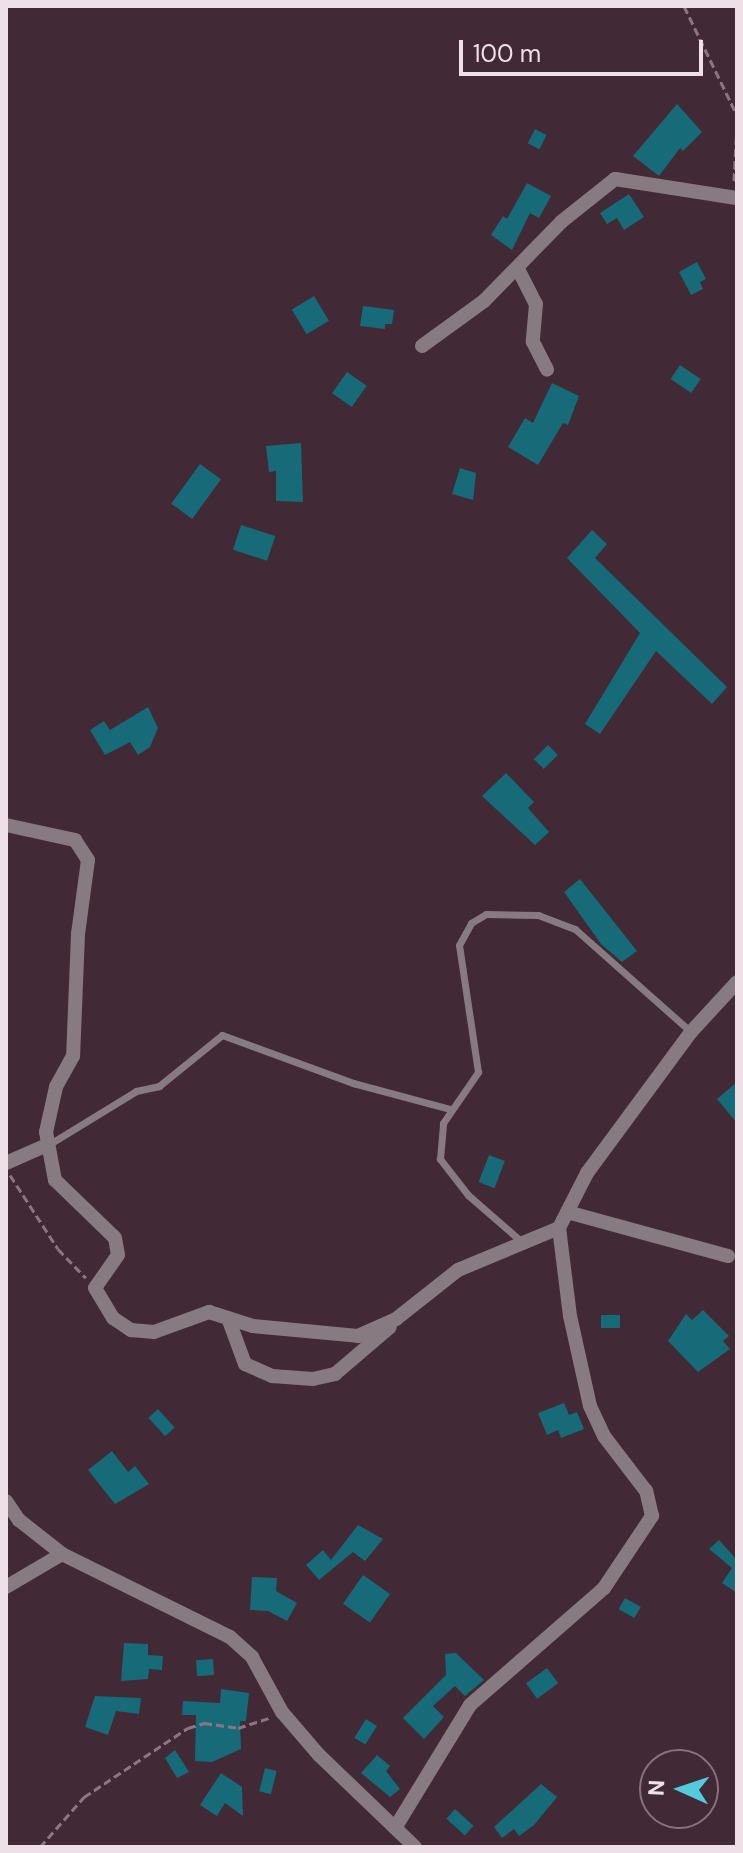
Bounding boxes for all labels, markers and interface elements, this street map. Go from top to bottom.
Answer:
scale bar [463,24,707,74]
text: 100 m [473,38,541,69]
north arrow [639,1749,719,1829]
text: N [642,1779,671,1797]

